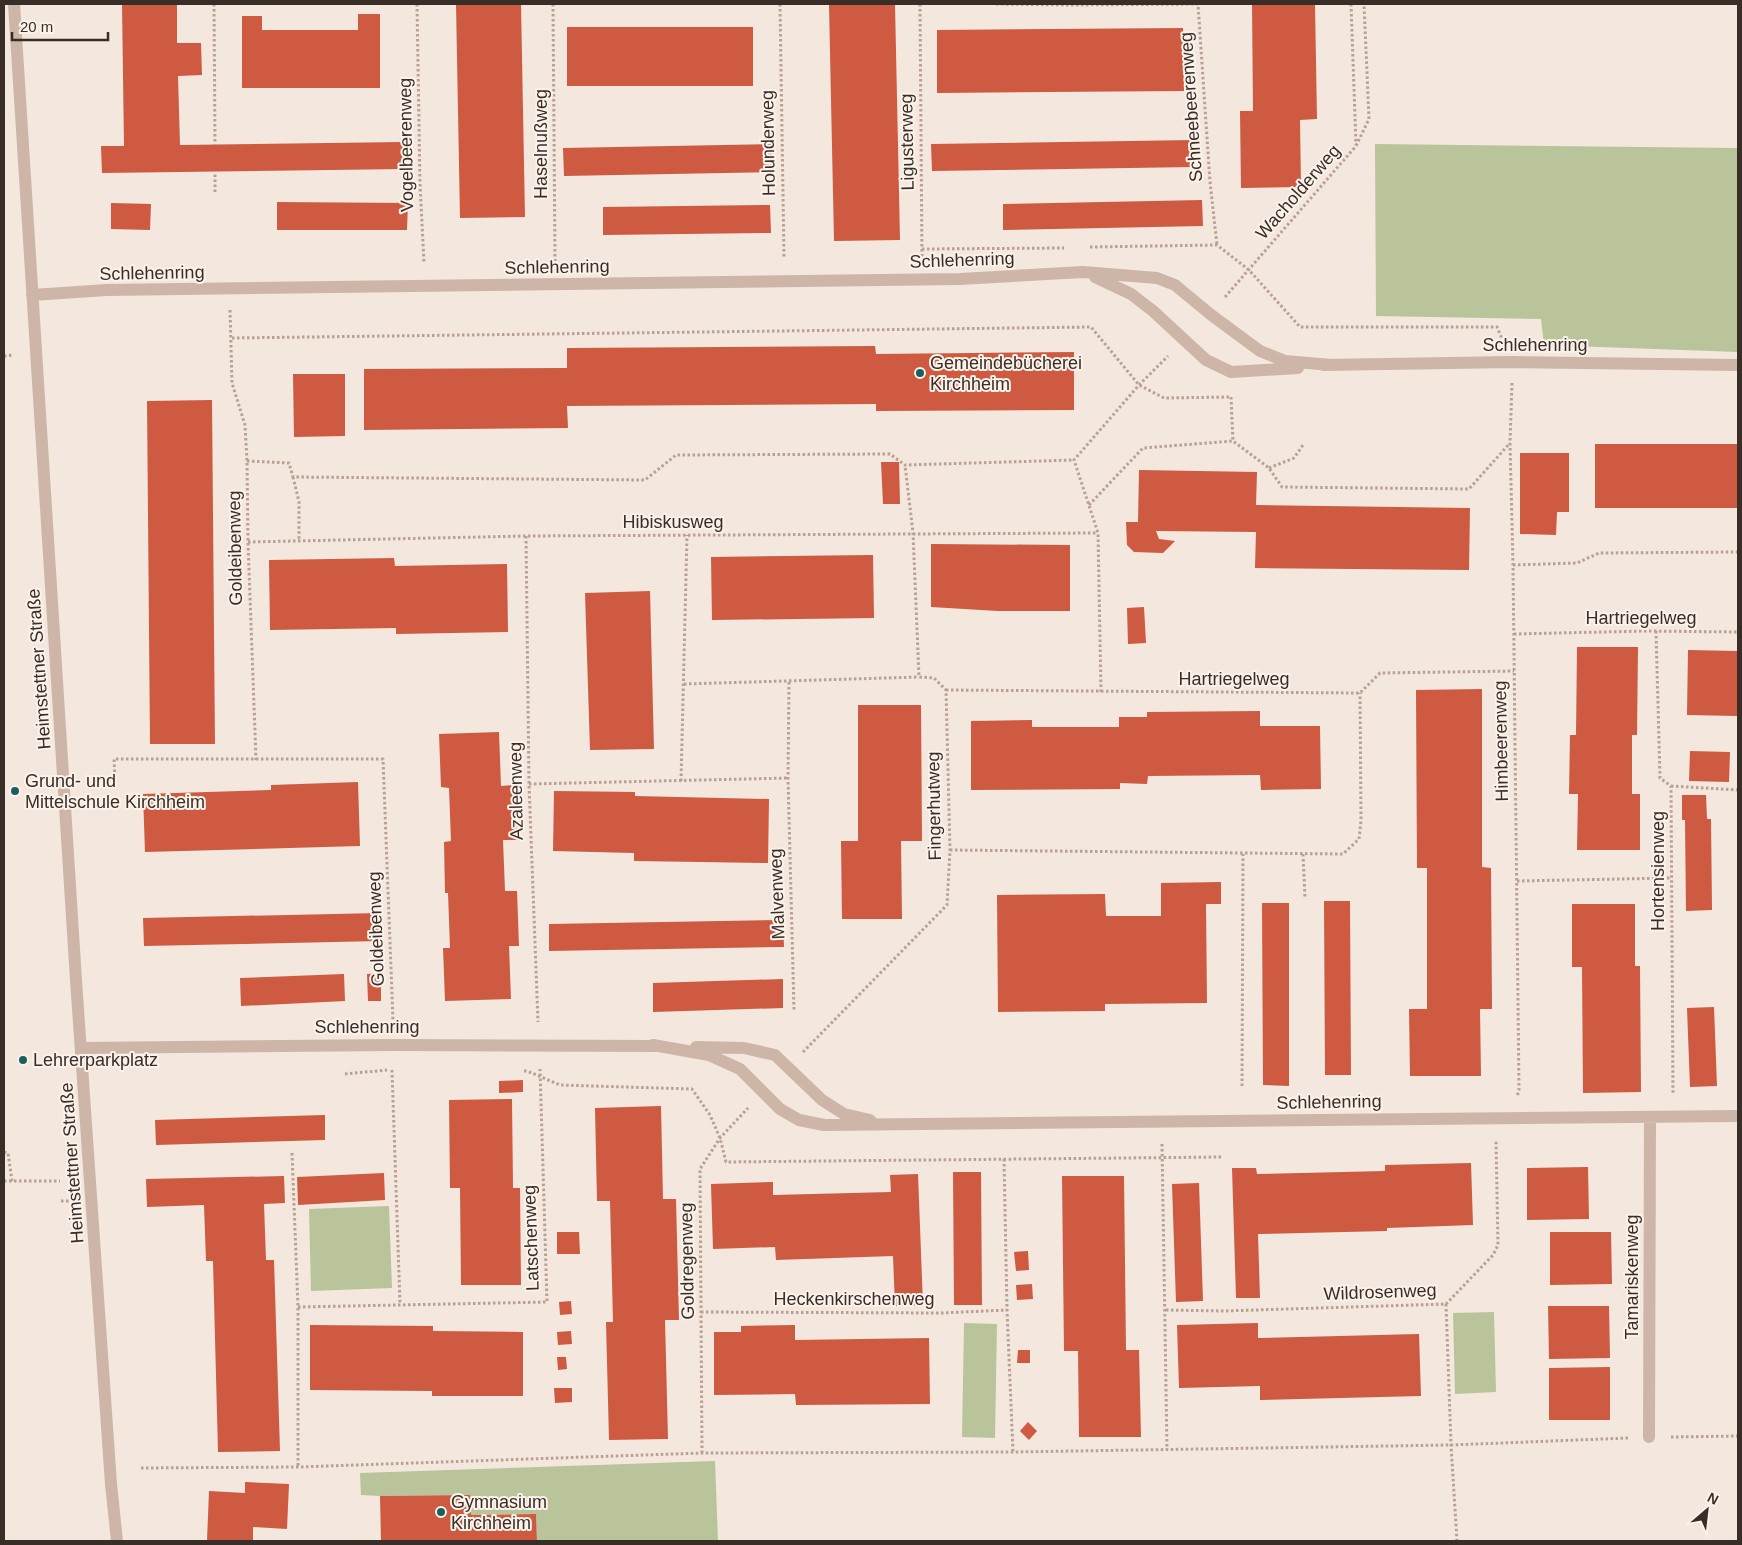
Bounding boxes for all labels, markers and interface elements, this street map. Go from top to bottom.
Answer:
scale bar [12,10,109,42]
text: 20 m [20,18,53,35]
street label: Schneebeerenweg [1176,31,1206,183]
street label: Vogelbeerenweg [395,78,417,212]
street label: Haselnußweg [531,89,551,199]
street label: Holunderweg [757,90,779,196]
street label: Ligusterweg [896,93,918,191]
street label: Wacholderweg [1252,141,1344,243]
street label: Schlehenring [909,248,1015,272]
street label: Schlehenring [504,256,610,278]
street label: Schlehenring [99,262,205,284]
street label: Schlehenring [1482,335,1588,355]
place label: Gemeindebücherei Kirchheim [930,353,1082,394]
marker: Gemeindebücherei Kirchheim [914,367,926,379]
street label: Goldeibenweg [224,490,246,606]
street label: Hibiskusweg [622,512,724,532]
street label: Heimstettner Straße [23,588,55,750]
street label: Hartriegelweg [1585,608,1697,628]
street label: Hartriegelweg [1178,669,1290,689]
street label: Himbeerenweg [1490,680,1512,802]
street label: Azaleenweg [505,742,527,840]
street label: Fingerhutweg [923,751,945,861]
place label: Grund- und Mittelschule Kirchheim [25,771,205,812]
marker: Grund- und Mittelschule Kirchheim [9,785,21,797]
street label: Hortensienweg [1648,811,1668,931]
street label: Malvenweg [765,848,789,940]
street label: Goldeibenweg [364,871,388,987]
street label: Schlehenring [314,1017,420,1037]
place label: Lehrerparkplatz [33,1050,158,1070]
marker: Lehrerparkplatz [17,1054,29,1066]
street label: Heimstettner Straße [56,1082,88,1244]
street label: Schlehenring [1276,1091,1382,1113]
street label: Latschenweg [519,1185,543,1291]
street label: Goldregenweg [676,1202,698,1320]
street label: Tamariskenweg [1622,1214,1642,1340]
street label: Wildrosenweg [1323,1280,1437,1304]
street label: Heckenkirschenweg [773,1289,935,1309]
north arrow [1682,1485,1732,1535]
text: N [1705,1489,1721,1508]
place label: Gymnasium Kirchheim [451,1492,547,1533]
marker: Gymnasium Kirchheim [435,1506,447,1518]

